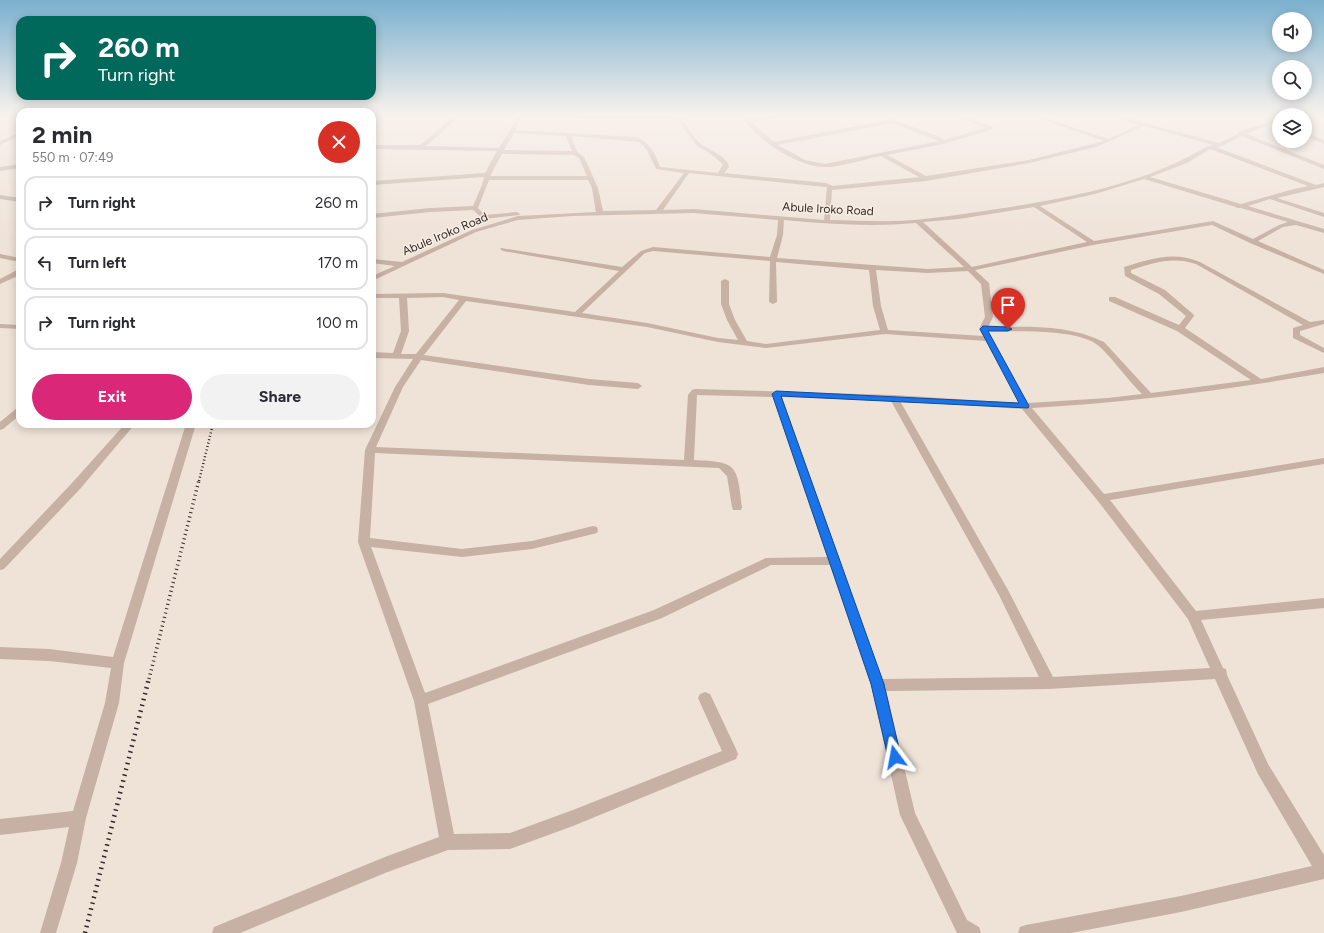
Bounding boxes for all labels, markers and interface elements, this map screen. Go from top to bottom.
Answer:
map controls [1272,12,1312,148]
button: sound [1272,12,1312,52]
text: 260 m [98,30,180,64]
icon: right [32,32,84,84]
button: search [1272,60,1312,100]
text: Turn right [98,64,175,86]
button: layers [1272,108,1312,148]
text: 2 min [32,120,92,149]
button: close [318,121,360,163]
text: 550 m · 07:49 [32,150,113,165]
icon: right [34,192,56,214]
text: Turn right [68,194,136,212]
text: 260 m [315,194,358,212]
street label: Abule Iroko Road [782,200,874,218]
street label: Abule Iroko Road [400,210,490,258]
icon: left [34,252,56,274]
text: Turn left [68,254,126,272]
text: 170 m [318,254,358,272]
pin [991,288,1025,329]
icon: arrive [997,294,1019,316]
icon: right [34,312,56,334]
text: Turn right [68,314,136,332]
text: 100 m [316,314,358,332]
button: Exit [32,374,192,420]
button: Share [200,374,360,420]
position arrow [874,736,916,778]

